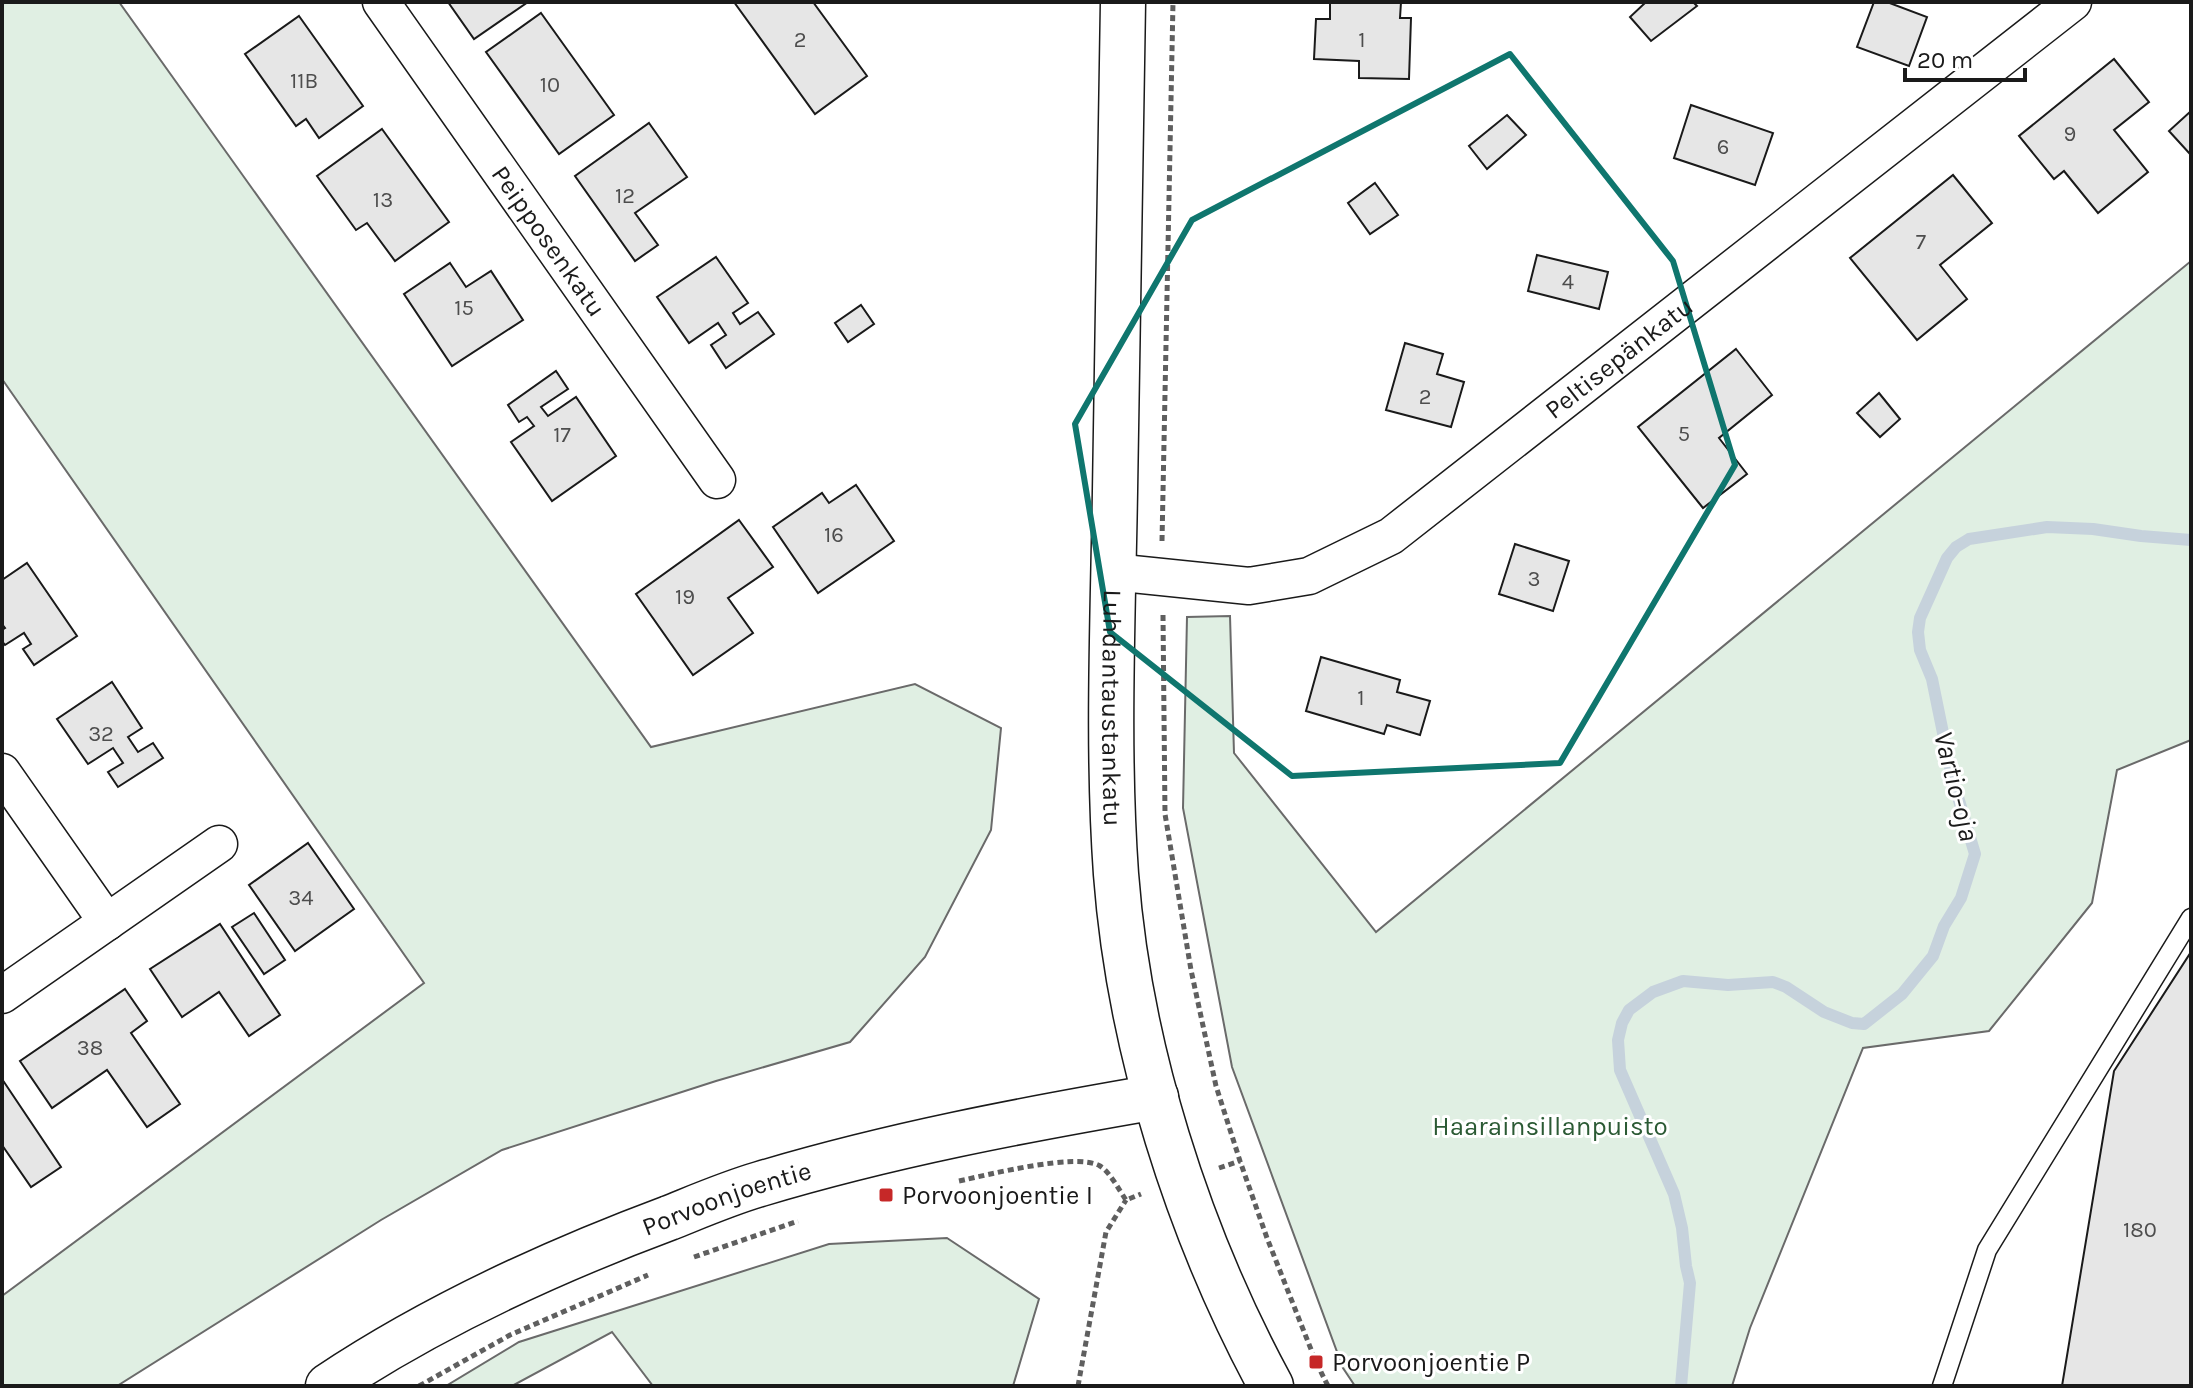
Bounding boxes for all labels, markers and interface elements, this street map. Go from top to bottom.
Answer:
house number: 2 [794,27,806,53]
house number: 1 [1358,27,1366,53]
scale bar [1905,32,2025,82]
text: 20 m [1917,46,1973,74]
house number: 11B [290,68,318,94]
house number: 10 [540,72,560,98]
house number: 9 [2064,121,2076,147]
house number: 6 [1717,134,1729,160]
street label: Peipposenkatu [485,160,612,323]
house number: 12 [615,183,635,209]
house number: 13 [373,187,393,213]
house number: 7 [1916,229,1926,255]
house number: 4 [1562,269,1574,295]
street label: Peltisepänkatu [1539,291,1699,426]
house number: 15 [454,295,474,321]
house number: 2 [1419,384,1431,410]
house number: 5 [1678,421,1690,447]
house number: 17 [553,422,571,448]
house number: 16 [824,522,844,548]
house number: 3 [1528,566,1541,592]
house number: 19 [675,584,695,610]
street label: Luhdantaustankatu [1095,589,1128,827]
house number: 1 [1357,685,1365,711]
house number: 32 [88,721,114,747]
water label: Vartio-oja [1927,728,1986,845]
house number: 34 [288,885,314,911]
house number: 38 [77,1035,103,1061]
park label: Haarainsillanpuisto [1432,1111,1668,1142]
street label: Porvoonjoentie [638,1155,815,1243]
place label: Porvoonjoentie I [902,1180,1093,1211]
marker: Porvoonjoentie I [877,1186,895,1204]
house number: 180 [2123,1217,2157,1243]
place label: Porvoonjoentie P [1332,1347,1530,1378]
marker: Porvoonjoentie P [1307,1353,1325,1371]

